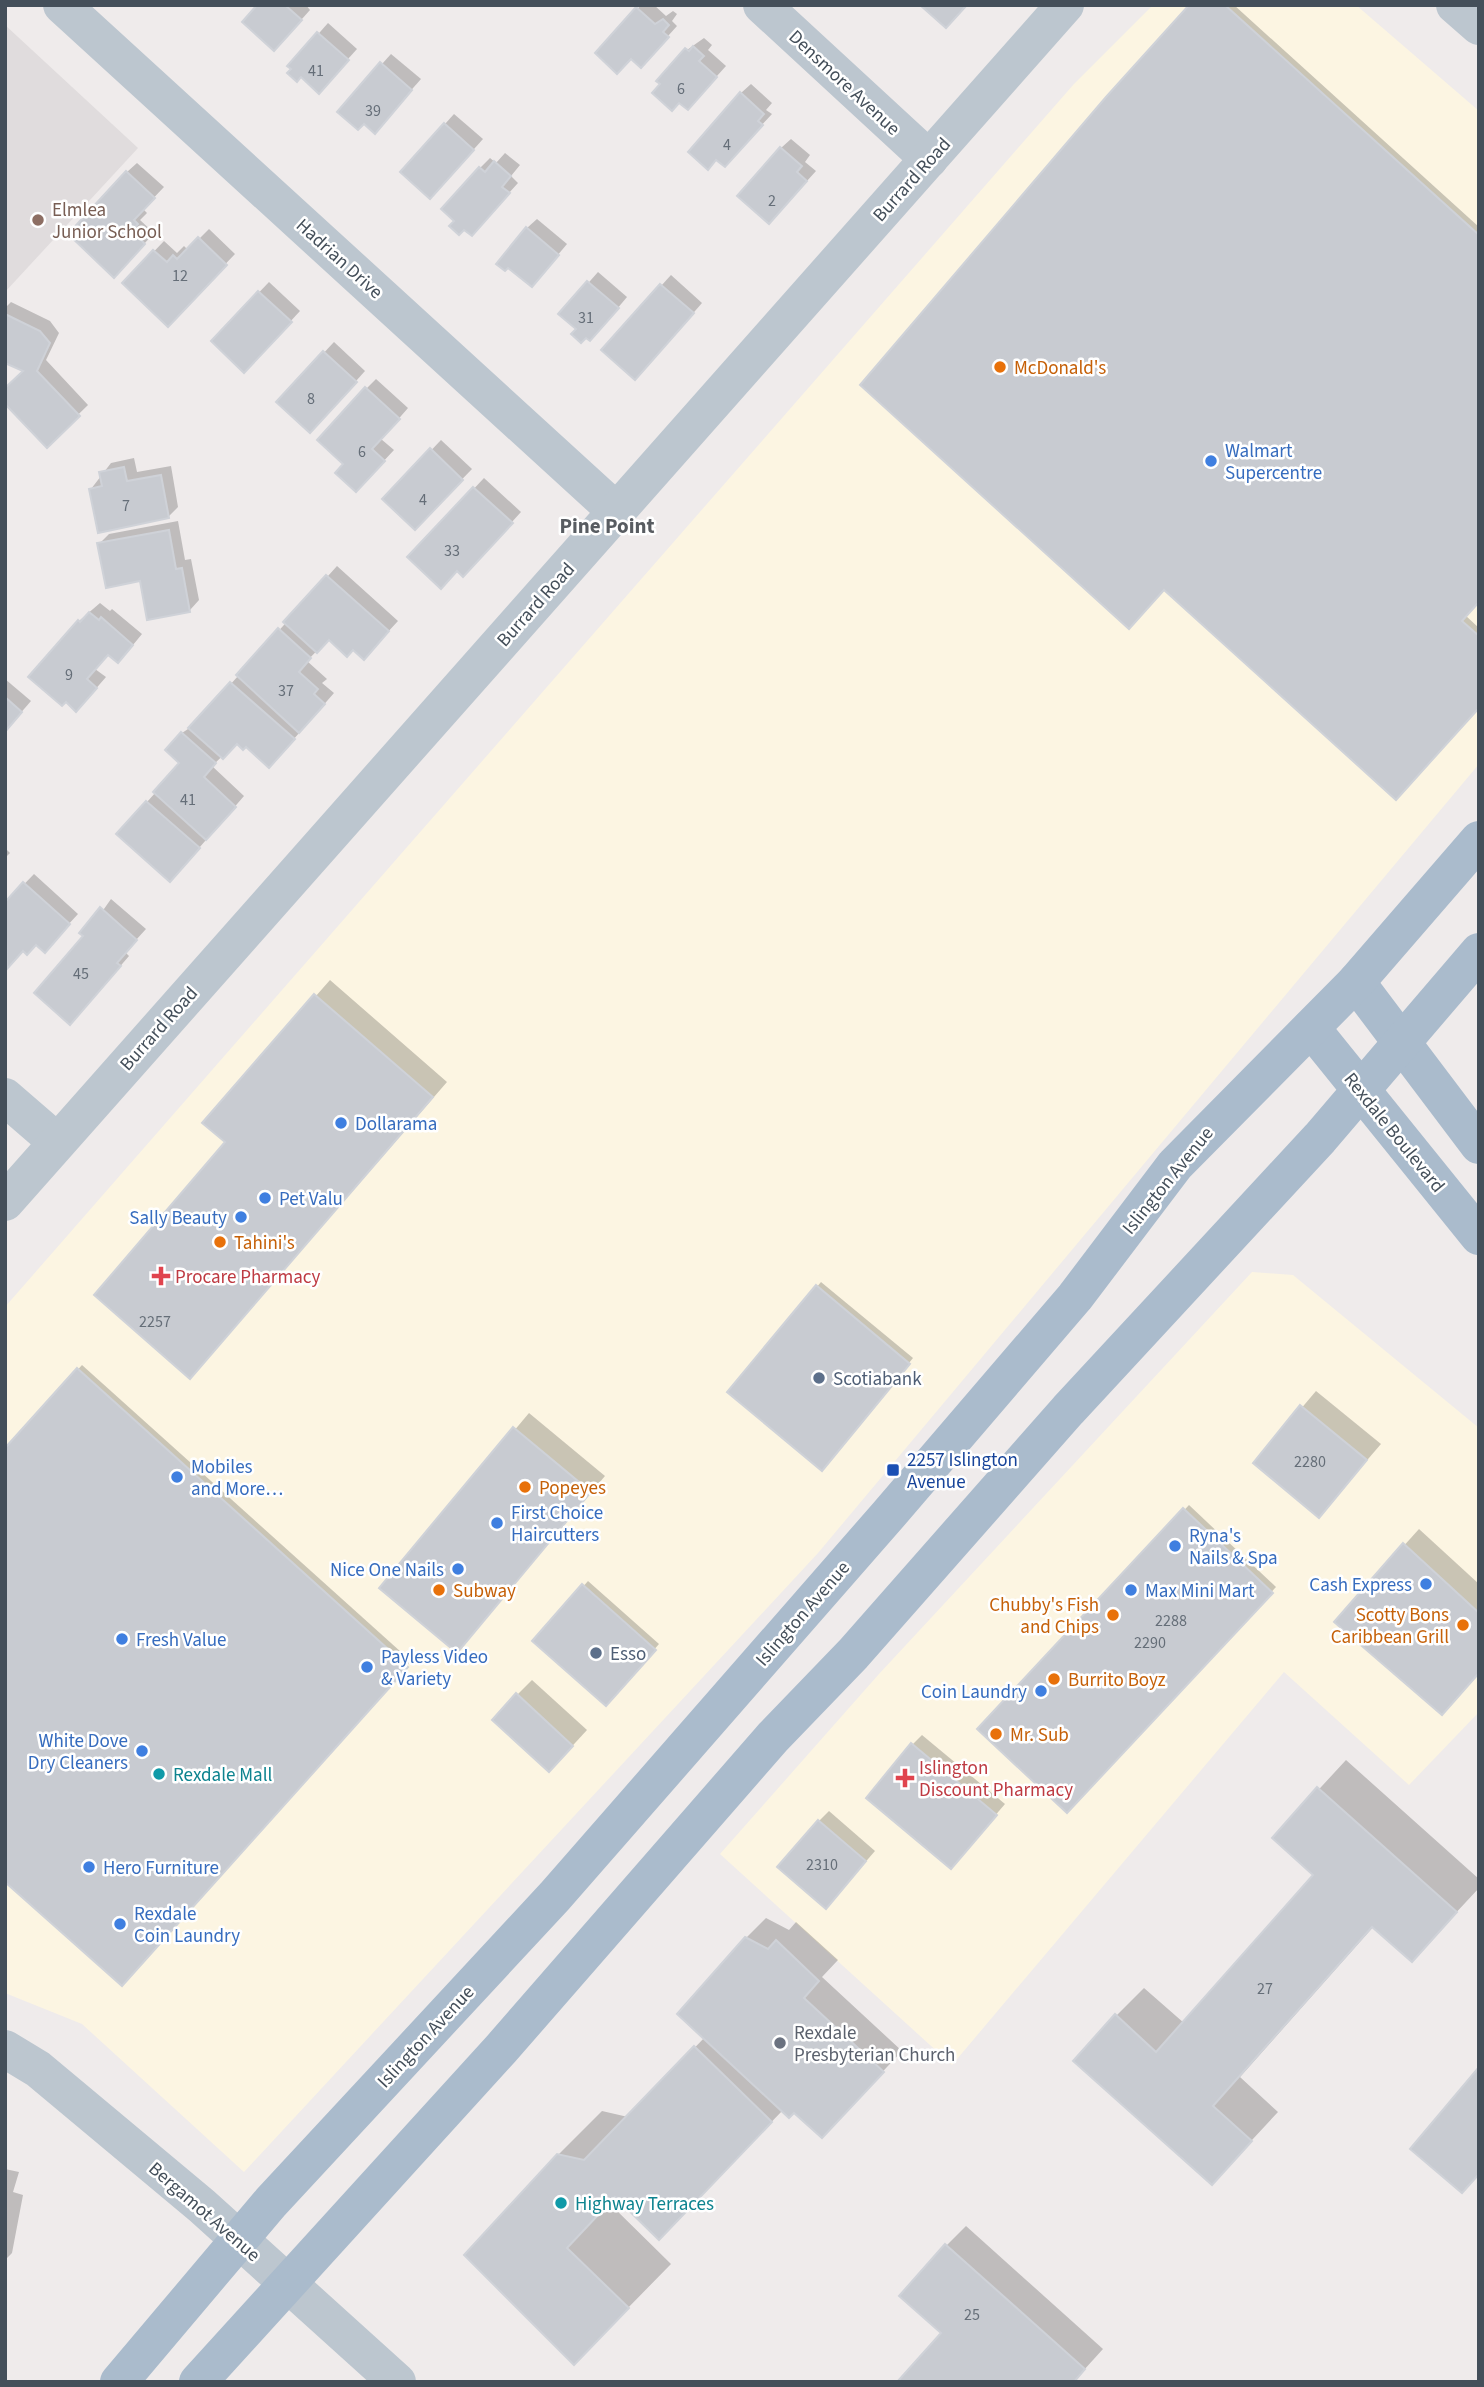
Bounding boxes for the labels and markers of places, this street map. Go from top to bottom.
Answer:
place label: Elmlea Junior School [52,197,162,246]
marker: Elmlea Junior School [30,212,46,228]
place label: McDonald's [1014,355,1106,382]
marker: McDonald's [992,359,1008,375]
place label: Walmart Supercentre [1225,438,1322,487]
marker: Walmart Supercentre [1203,453,1219,469]
place label: Dollarama [355,1111,437,1138]
marker: Dollarama [333,1115,349,1131]
place label: Pet Valu [279,1186,343,1213]
marker: Pet Valu [257,1190,273,1206]
place label: Sally Beauty [129,1205,227,1232]
marker: Sally Beauty [233,1209,249,1225]
place label: Tahini's [234,1230,295,1257]
marker: Tahini's [212,1234,228,1250]
place label: Procare Pharmacy [175,1264,321,1291]
marker: Procare Pharmacy [153,1268,169,1284]
place label: Scotiabank [833,1366,922,1393]
marker: Scotiabank [811,1370,827,1386]
place label: 2257 Islington Avenue [907,1447,1018,1496]
place label: Mobiles and More… [191,1454,283,1503]
marker: 2257 Islington Avenue [885,1462,901,1478]
marker: Mobiles and More… [169,1469,185,1485]
place label: Popeyes [539,1475,606,1502]
marker: Popeyes [517,1479,533,1495]
place label: First Choice Haircutters [511,1500,603,1549]
marker: First Choice Haircutters [489,1515,505,1531]
place label: Ryna's Nails & Spa [1189,1523,1278,1572]
marker: Ryna's Nails & Spa [1167,1538,1183,1554]
place label: Nice One Nails [330,1557,444,1584]
marker: Nice One Nails [450,1561,466,1577]
place label: Cash Express [1309,1572,1412,1599]
marker: Cash Express [1418,1576,1434,1592]
place label: Subway [453,1578,516,1605]
place label: Max Mini Mart [1145,1578,1255,1605]
marker: Subway [431,1582,447,1598]
marker: Max Mini Mart [1123,1582,1139,1598]
place label: Chubby's Fish and Chips [989,1592,1099,1641]
place label: Scotty Bons Caribbean Grill [1331,1602,1449,1651]
marker: Chubby's Fish and Chips [1105,1607,1121,1623]
marker: Scotty Bons Caribbean Grill [1455,1617,1471,1633]
place label: Fresh Value [136,1627,226,1654]
marker: Fresh Value [114,1631,130,1647]
place label: Esso [610,1641,646,1668]
place label: Payless Video & Variety [381,1644,488,1693]
marker: Esso [588,1645,604,1661]
marker: Payless Video & Variety [359,1659,375,1675]
place label: Burrito Boyz [1068,1667,1166,1694]
marker: Burrito Boyz [1046,1671,1062,1687]
place label: Coin Laundry [921,1679,1027,1706]
marker: Coin Laundry [1033,1683,1049,1699]
place label: Mr. Sub [1010,1722,1069,1749]
marker: Mr. Sub [988,1726,1004,1742]
place label: White Dove Dry Cleaners [28,1728,128,1777]
marker: White Dove Dry Cleaners [134,1743,150,1759]
place label: Islington Discount Pharmacy [919,1755,1073,1804]
place label: Rexdale Mall [173,1762,272,1789]
marker: Rexdale Mall [151,1766,167,1782]
marker: Islington Discount Pharmacy [897,1770,913,1786]
place label: Hero Furniture [103,1855,219,1882]
marker: Hero Furniture [81,1859,97,1875]
place label: Rexdale Coin Laundry [134,1901,240,1950]
marker: Rexdale Coin Laundry [112,1916,128,1932]
place label: Rexdale Presbyterian Church [794,2020,955,2069]
marker: Rexdale Presbyterian Church [772,2035,788,2051]
place label: Highway Terraces [575,2191,714,2218]
marker: Highway Terraces [553,2195,569,2211]

